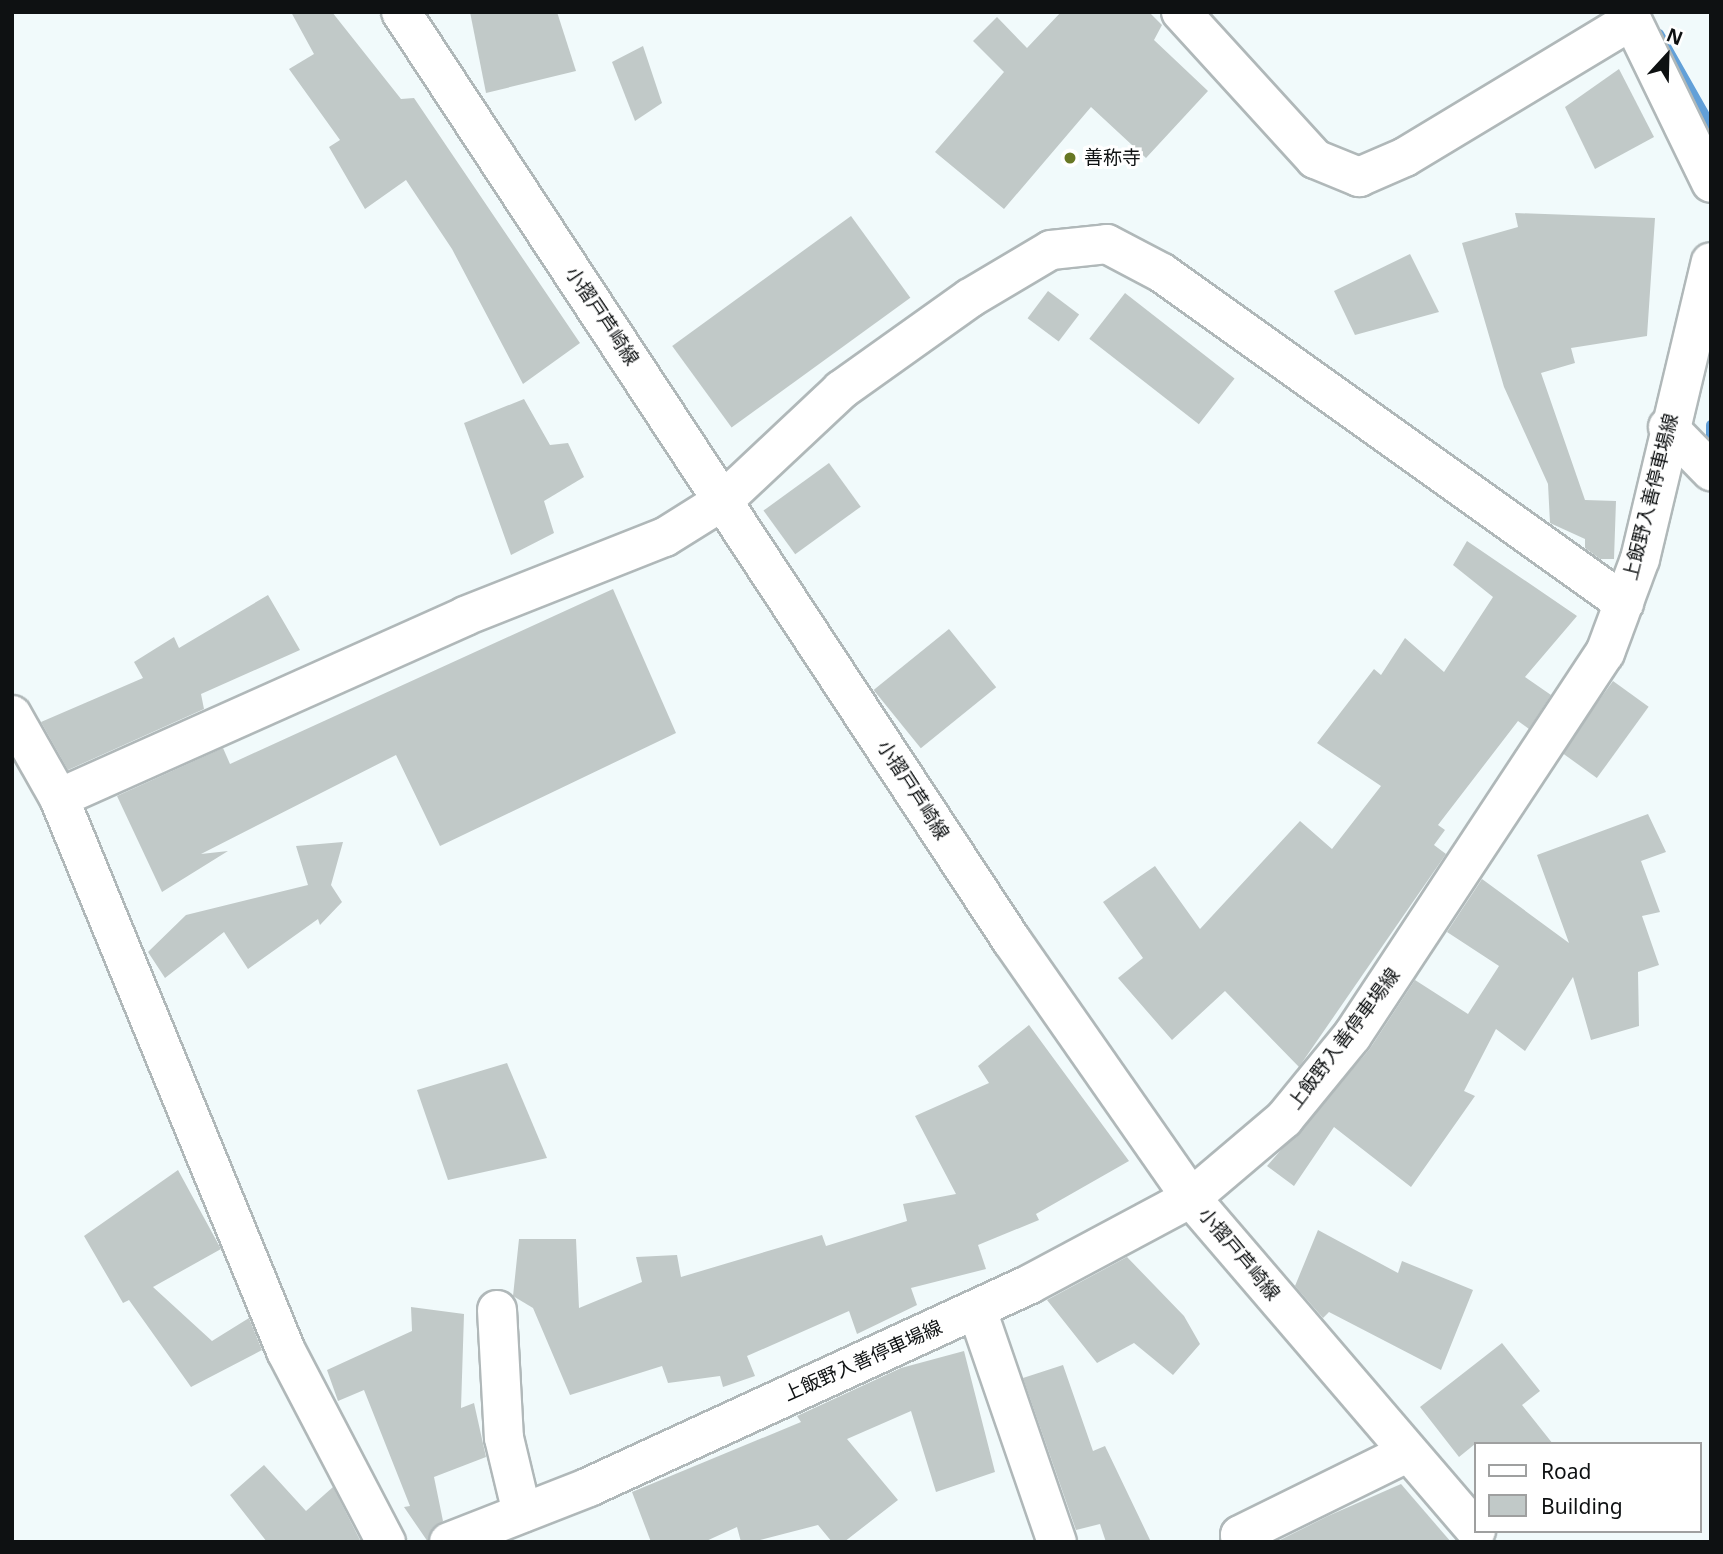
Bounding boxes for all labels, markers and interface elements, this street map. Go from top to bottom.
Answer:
north arrow [1632,21,1702,91]
text: N [1663,22,1687,51]
place label: 善称寺 [1084,147,1141,169]
marker: 善称寺 [1062,150,1078,166]
street label: 小摺戸芦崎線 [561,262,643,370]
street label: 上飯野入善停車場線 [1619,411,1683,583]
street label: 小摺戸芦崎線 [872,736,954,844]
street label: 上飯野入善停車場線 [1283,964,1405,1114]
street label: 小摺戸芦崎線 [1194,1203,1284,1305]
street label: 上飯野入善停車場線 [780,1316,946,1406]
legend [1474,1442,1702,1533]
text: Road [1541,1457,1591,1485]
text: Building [1541,1492,1623,1520]

